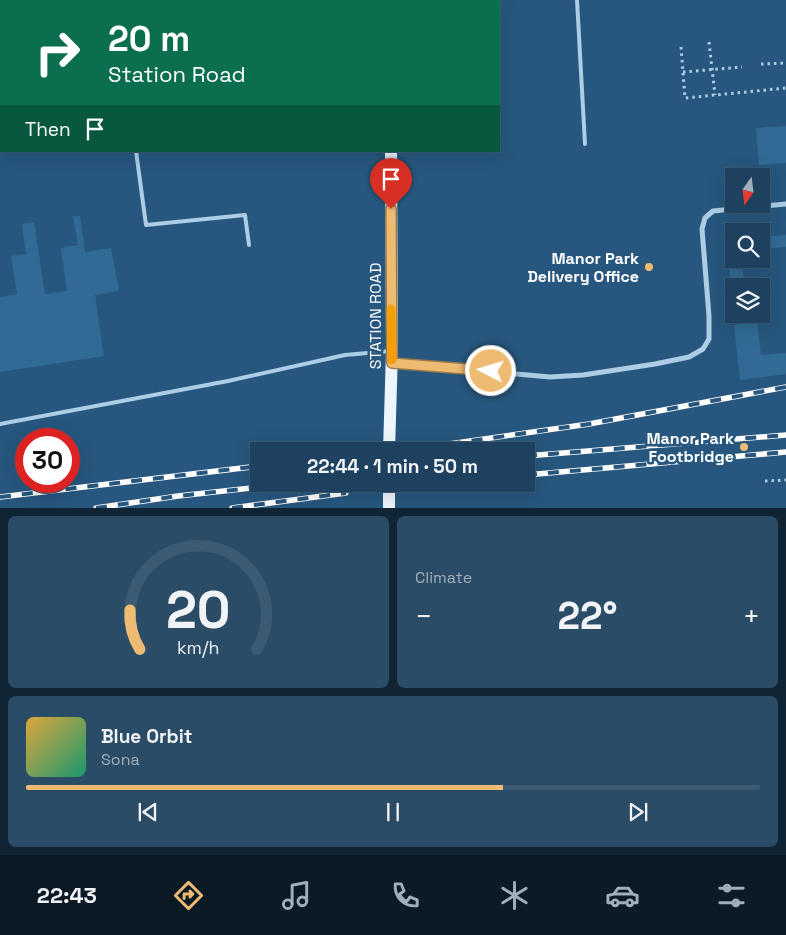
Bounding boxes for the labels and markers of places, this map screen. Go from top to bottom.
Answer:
pin [370,158,412,209]
place label: Manor Park Delivery Office [527,248,639,287]
marker: Manor Park Delivery Office [643,261,655,273]
place label: Manor Park Footbridge [646,428,734,467]
marker: Manor Park Footbridge [738,441,750,453]

